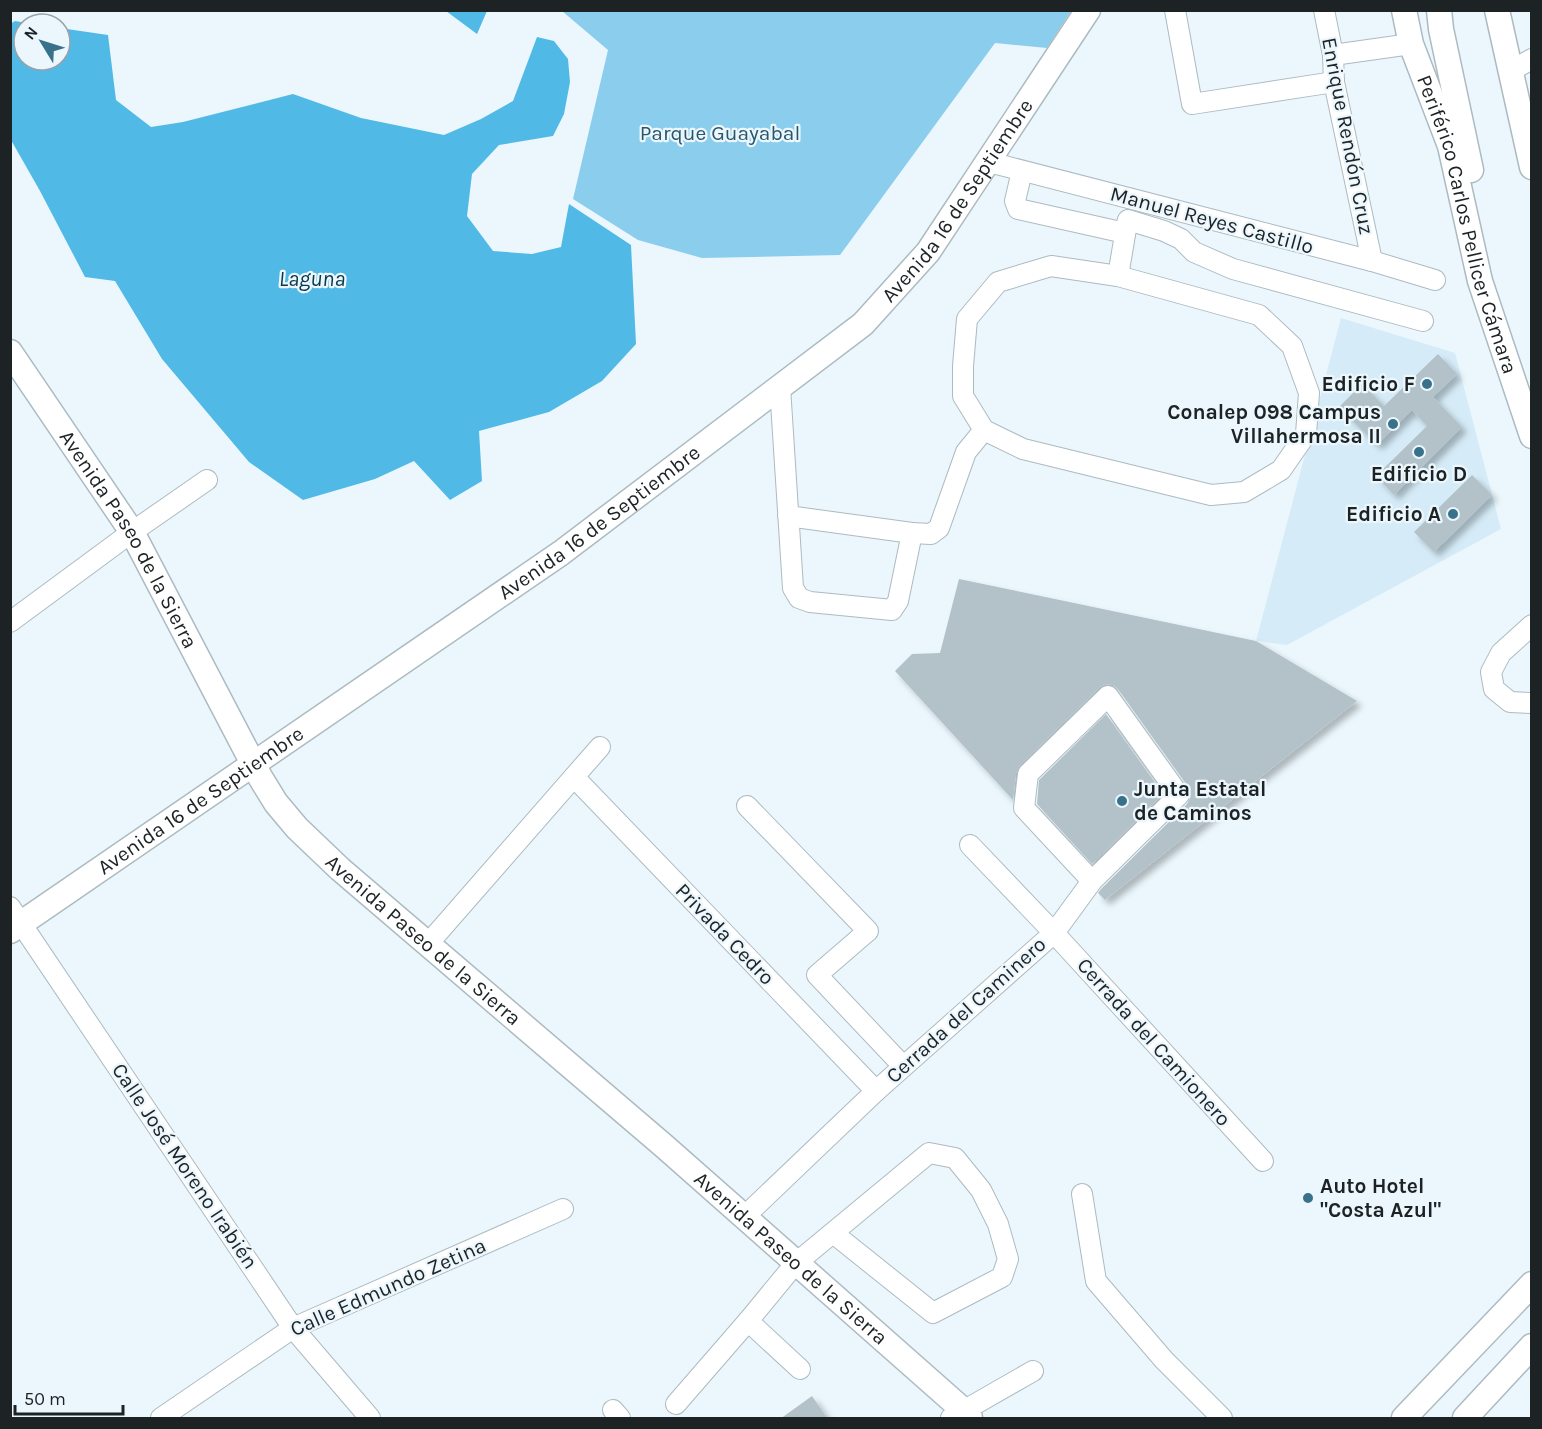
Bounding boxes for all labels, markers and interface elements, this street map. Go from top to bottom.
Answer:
north arrow [12,12,72,72]
text: N [20,23,42,43]
street label: Enrique Rendón Cruz [1317,35,1379,237]
street label: Periférico Carlos Pellicer Cámara [1412,72,1522,377]
street label: Avenida 16 de Septiembre [877,94,1038,307]
park label: Parque Guayabal [640,121,800,145]
street label: Manuel Reyes Castillo [1108,181,1316,259]
water label: Laguna [279,266,345,292]
place label: Edificio F [1322,372,1415,396]
marker: Edificio F [1420,377,1434,391]
place label: Conalep 098 Campus Villahermosa II [1167,400,1381,448]
marker: Conalep 098 Campus Villahermosa II [1386,417,1400,431]
street label: Avenida Paseo de la Sierra [55,426,203,652]
street label: Avenida 16 de Septiembre [494,440,705,604]
marker: Edificio D [1412,445,1426,459]
place label: Edificio D [1371,462,1467,486]
place label: Edificio A [1346,502,1441,526]
marker: Edificio A [1446,507,1460,521]
street label: Avenida 16 de Septiembre [93,721,308,879]
place label: Junta Estatal de Caminos [1134,777,1266,825]
marker: Junta Estatal de Caminos [1115,794,1129,808]
street label: Avenida Paseo de la Sierra [321,850,526,1030]
street label: Privada Cedro [671,878,779,990]
street label: Cerrada del Caminero [881,932,1051,1088]
street label: Cerrada del Camionero [1072,953,1236,1131]
street label: Calle José Moreno Irabién [107,1059,263,1273]
street label: Avenida Paseo de la Sierra [689,1166,892,1350]
place label: Auto Hotel "Costa Azul" [1320,1174,1441,1222]
marker: Auto Hotel "Costa Azul" [1301,1191,1315,1205]
street label: Calle Edmundo Zetina [286,1233,490,1341]
scale bar [15,1378,123,1416]
text: 50 m [24,1388,66,1410]

